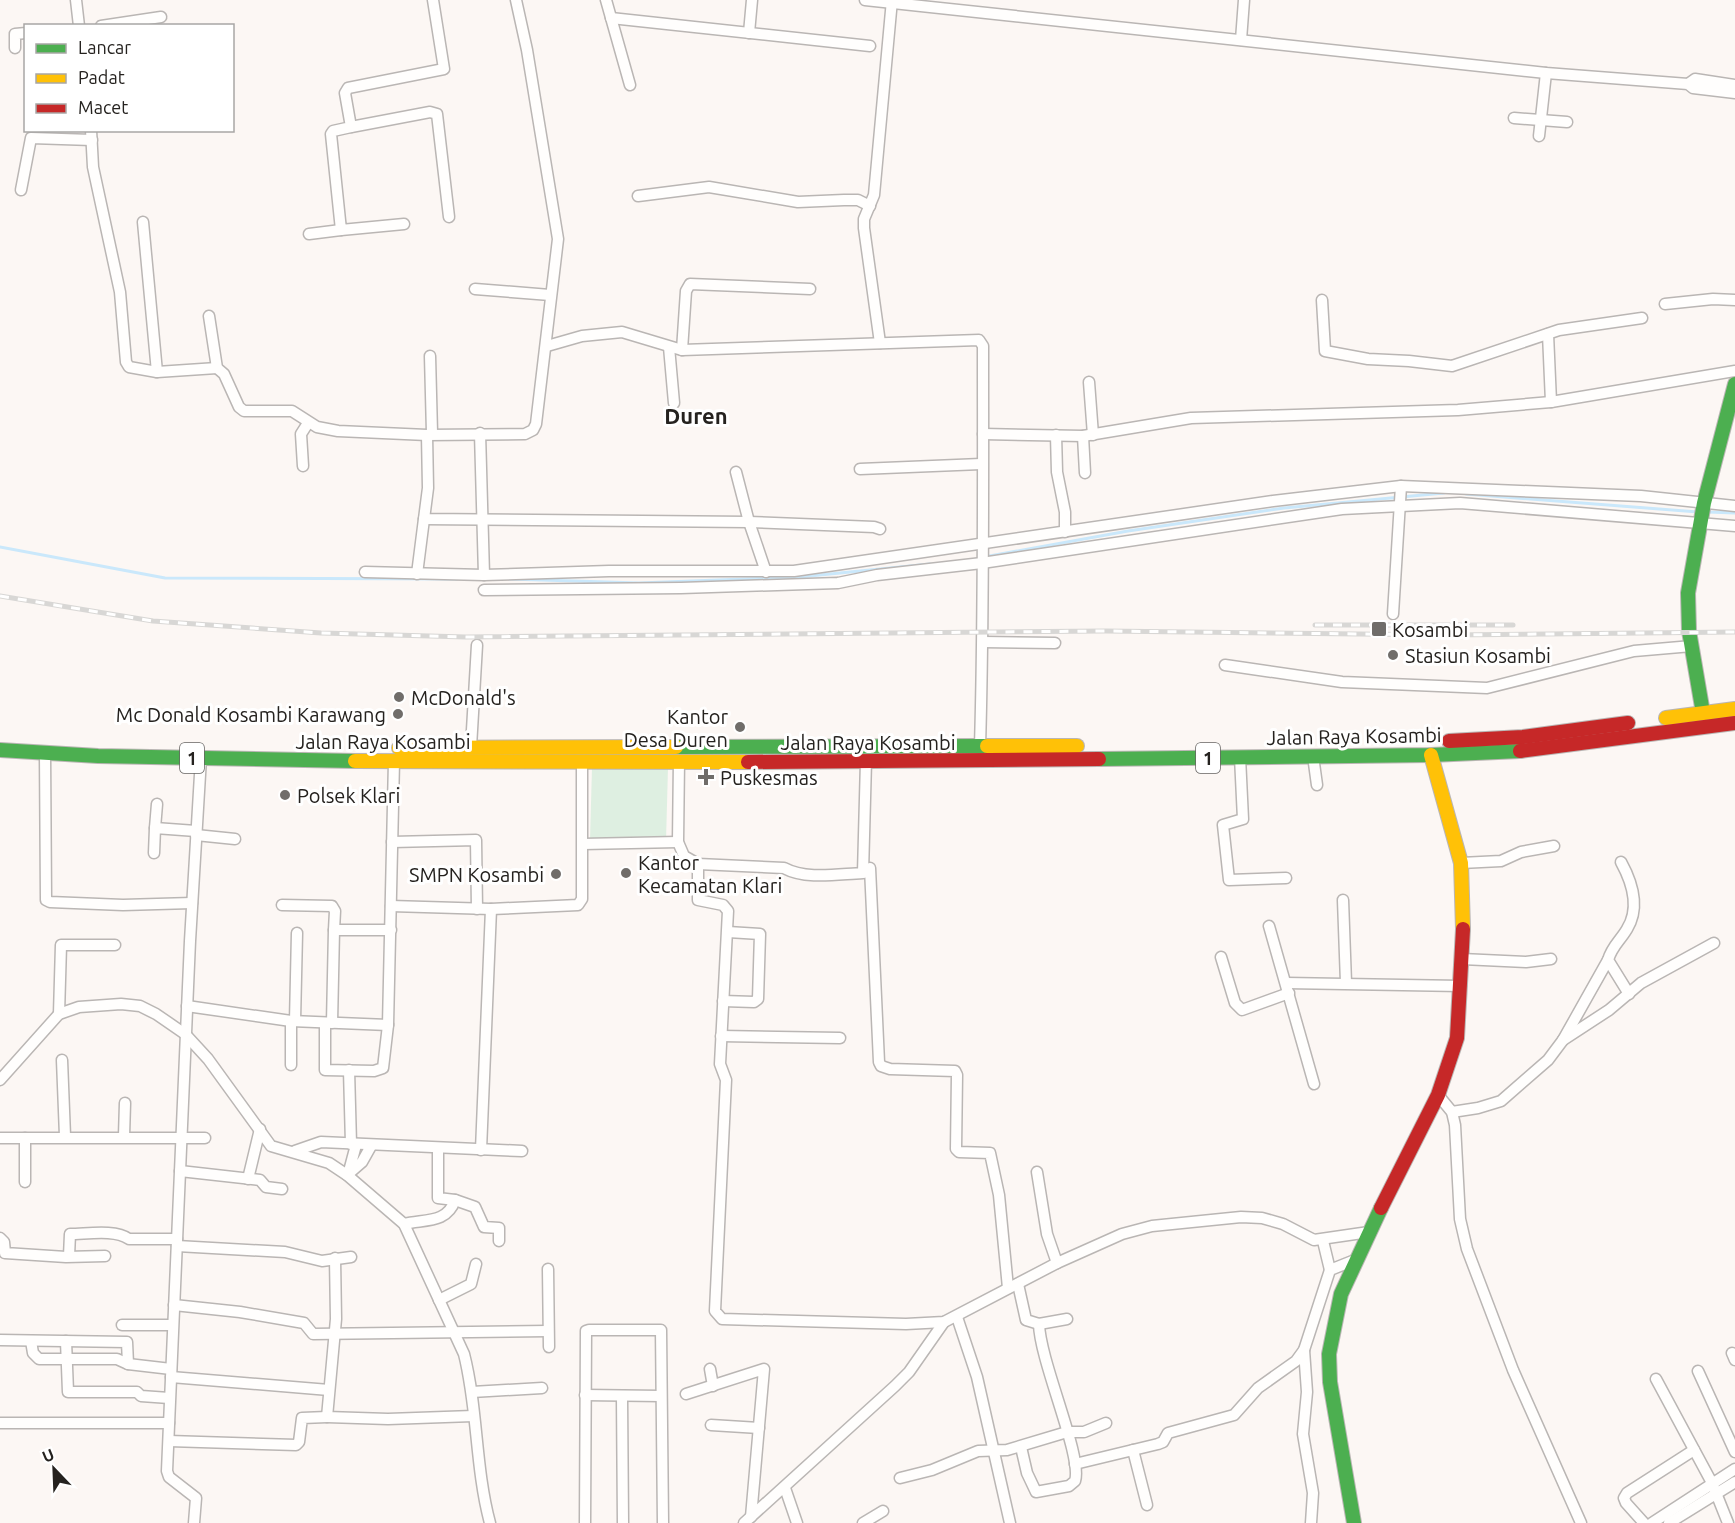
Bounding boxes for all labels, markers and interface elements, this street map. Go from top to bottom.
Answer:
legend [24,24,234,132]
text: Lancar [78,37,131,57]
text: Padat [78,67,125,87]
text: Macet [78,97,128,117]
district label: Duren [664,403,728,428]
place label: Kosambi [1392,618,1468,641]
marker: Kosambi [1370,620,1388,638]
place label: Stasiun Kosambi [1405,644,1551,667]
marker: Stasiun Kosambi [1386,648,1400,662]
place label: McDonald's [411,686,516,709]
marker: McDonald's [392,690,406,704]
place label: Mc Donald Kosambi Karawang [116,703,386,726]
place label: Kantor Desa Duren [624,705,728,751]
marker: Mc Donald Kosambi Karawang [391,707,405,721]
marker: Kantor Desa Duren [733,720,747,734]
street label: Jalan Raya Kosambi [1266,723,1442,749]
street label: Jalan Raya Kosambi [295,730,471,753]
street label: Jalan Raya Kosambi [780,731,956,754]
road number: 1 [180,743,204,773]
road number: 1 [1196,743,1220,773]
place label: Puskesmas [720,766,818,789]
marker: Puskesmas [697,768,715,786]
place label: Polsek Klari [297,784,400,807]
marker: Polsek Klari [278,788,292,802]
place label: Kantor Kecamatan Klari [638,851,782,897]
place label: SMPN Kosambi [409,863,544,886]
marker: Kantor Kecamatan Klari [619,866,633,880]
marker: SMPN Kosambi [549,867,563,881]
north arrow [24,1439,84,1499]
text: U [39,1445,57,1466]

